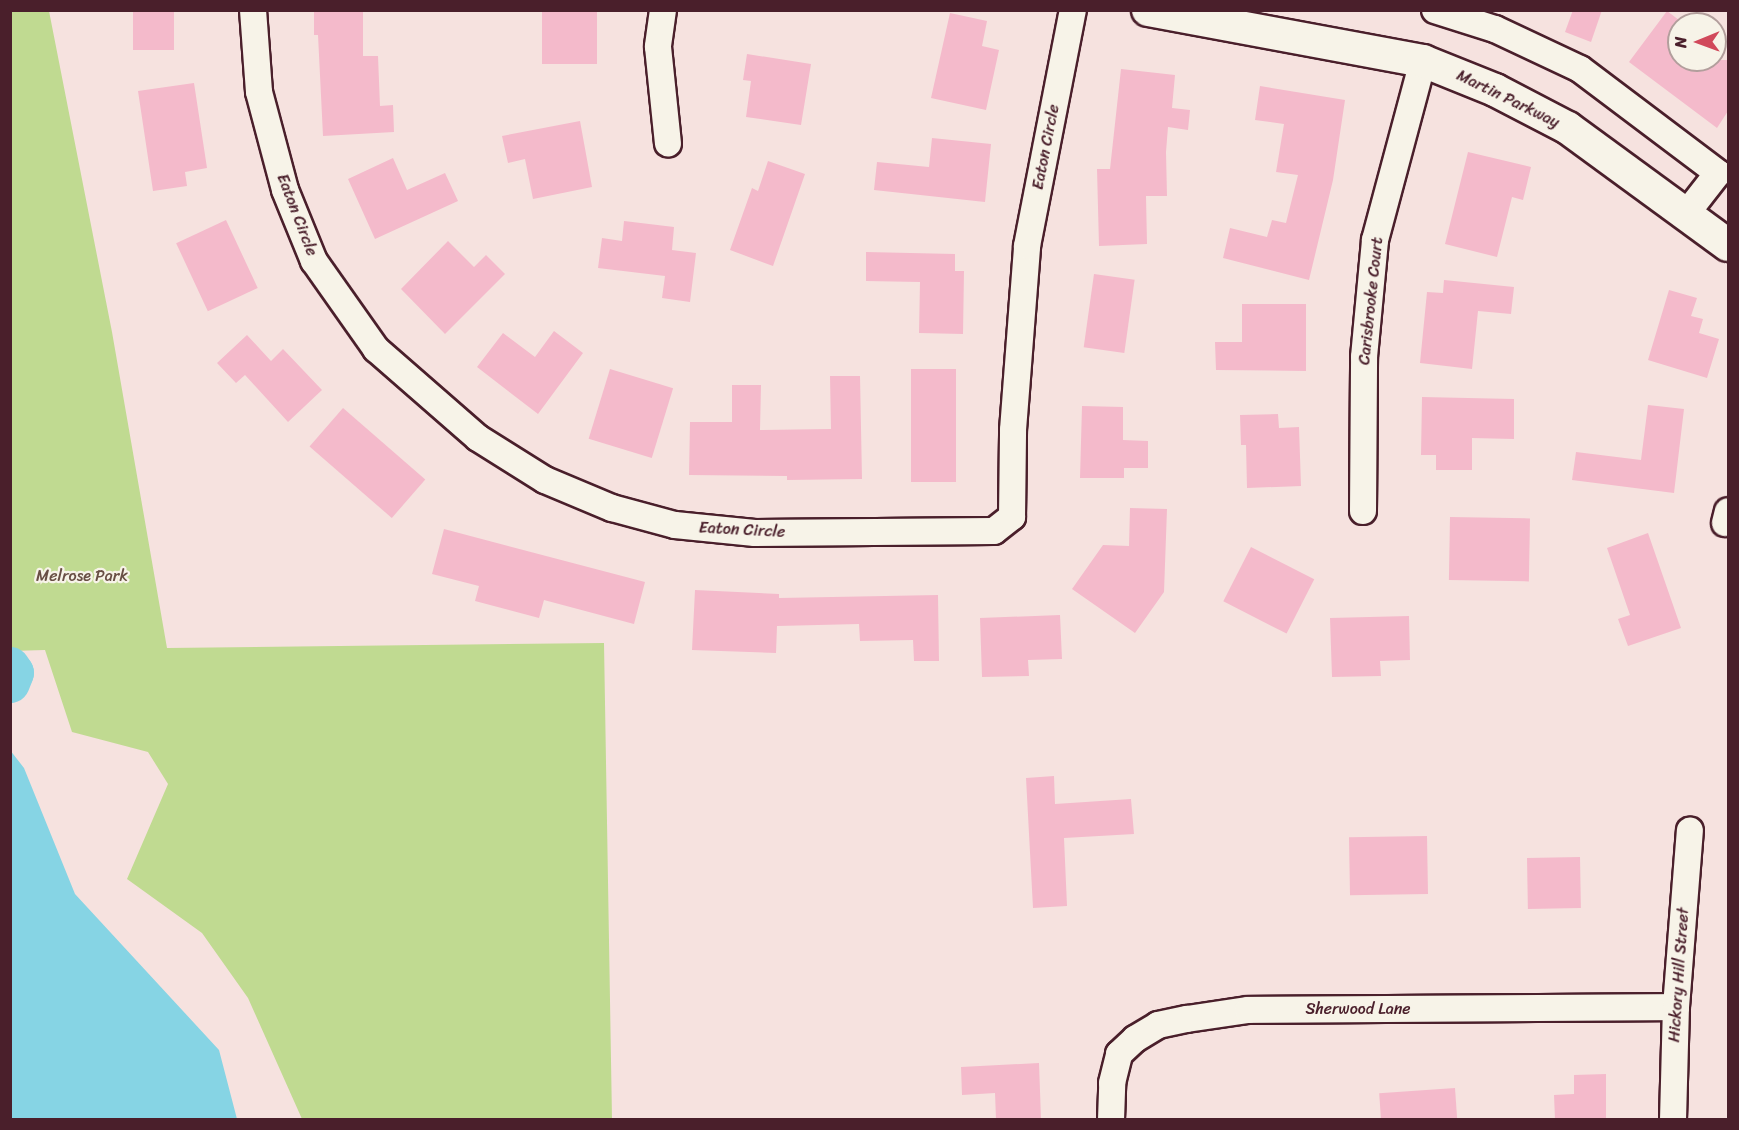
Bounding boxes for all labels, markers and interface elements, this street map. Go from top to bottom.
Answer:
north arrow [1667,12,1727,72]
text: N [1666,36,1695,48]
street label: Martin Parkway [1453,66,1563,132]
street label: Eaton Circle [1028,103,1064,191]
street label: Eaton Circle [273,171,321,259]
street label: Carisbrooke Court [1355,236,1387,366]
street label: Eaton Circle [698,518,786,542]
park label: Melrose Park [36,566,128,586]
street label: Hickory Hill Street [1665,907,1693,1043]
street label: Sherwood Lane [1305,999,1411,1019]

